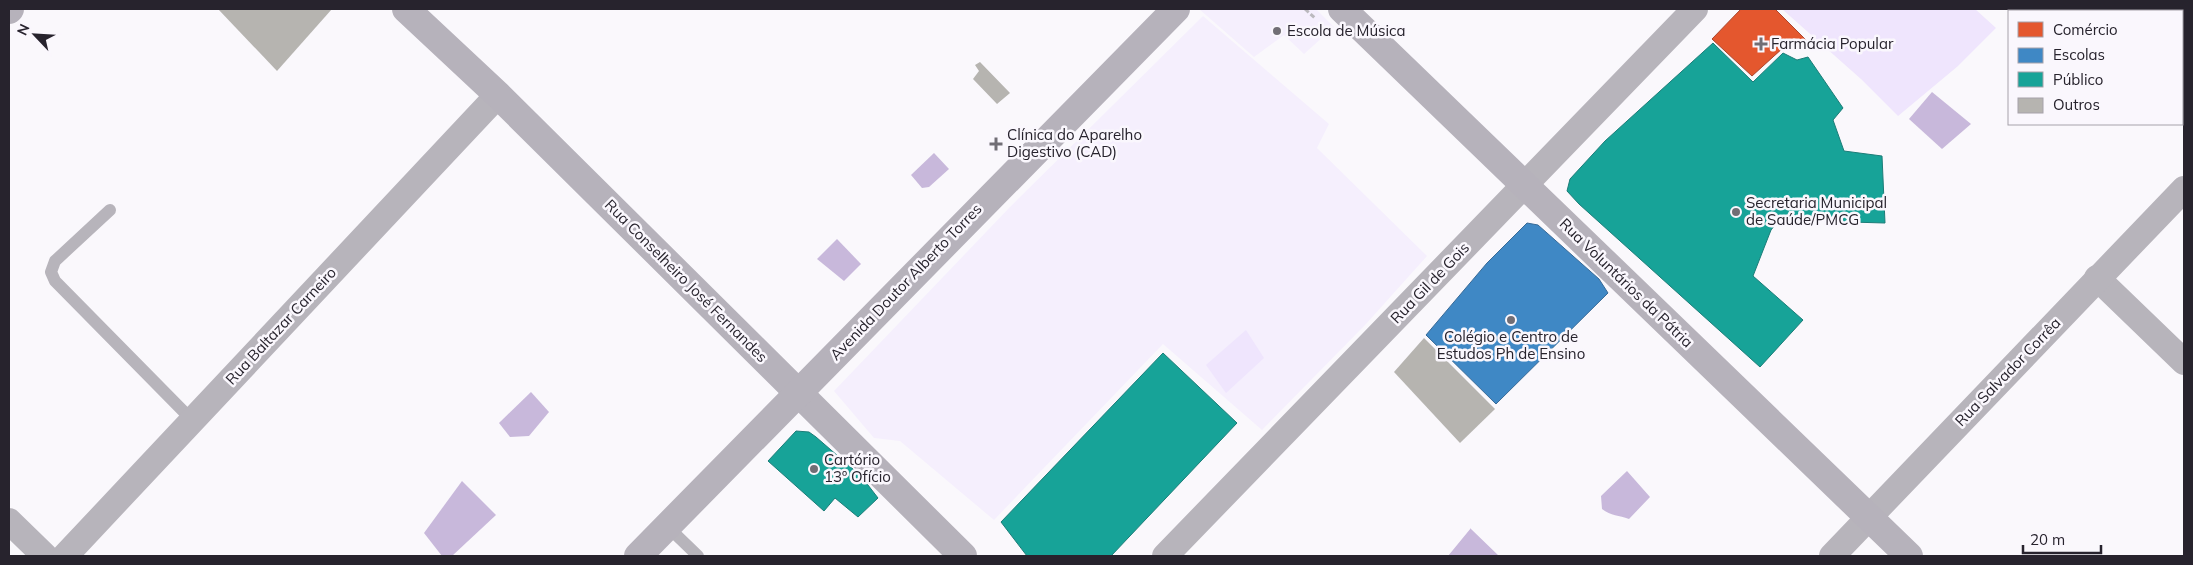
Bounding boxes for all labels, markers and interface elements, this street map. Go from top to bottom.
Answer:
north arrow [10,10,60,60]
legend [2008,10,2183,125]
text: Comércio [2053,20,2118,39]
text: N [13,21,34,38]
place label: Escola de Música [1287,21,1405,40]
marker: Escola de Música [1271,25,1283,37]
place label: Farmácia Popular [1771,34,1894,53]
marker: Farmácia Popular [1755,38,1767,50]
text: Escolas [2053,45,2105,64]
text: Público [2053,70,2103,89]
text: Outros [2053,95,2100,114]
place label: Clínica do Aparelho Digestivo (CAD) [1007,125,1142,161]
marker: Clínica do Aparelho Digestivo (CAD) [989,137,1003,151]
place label: Secretaria Municipal de Saúde/PMCG [1746,193,1887,229]
street label: Rua Conselheiro José Fernandes [601,195,772,366]
street label: Avenida Doutor Alberto Torres [826,199,986,364]
marker: Secretaria Municipal de Saúde/PMCG [1730,206,1742,218]
street label: Rua Voluntários da Pátria [1556,214,1697,351]
street label: Rua Gil de Gois [1386,238,1473,327]
street label: Rua Baltazar Carneiro [221,263,340,388]
street label: Rua Salvador Corrêa [1951,313,2064,430]
marker: Colégio e Centro de Estudos Ph de Ensino [1505,314,1517,326]
place label: Colégio e Centro de Estudos Ph de Ensino [1437,327,1585,363]
place label: Cartório 13º Ofício [824,450,891,486]
marker: Cartório 13º Ofício [808,463,820,475]
scale bar [2023,522,2100,554]
text: 20 m [2030,530,2065,549]

